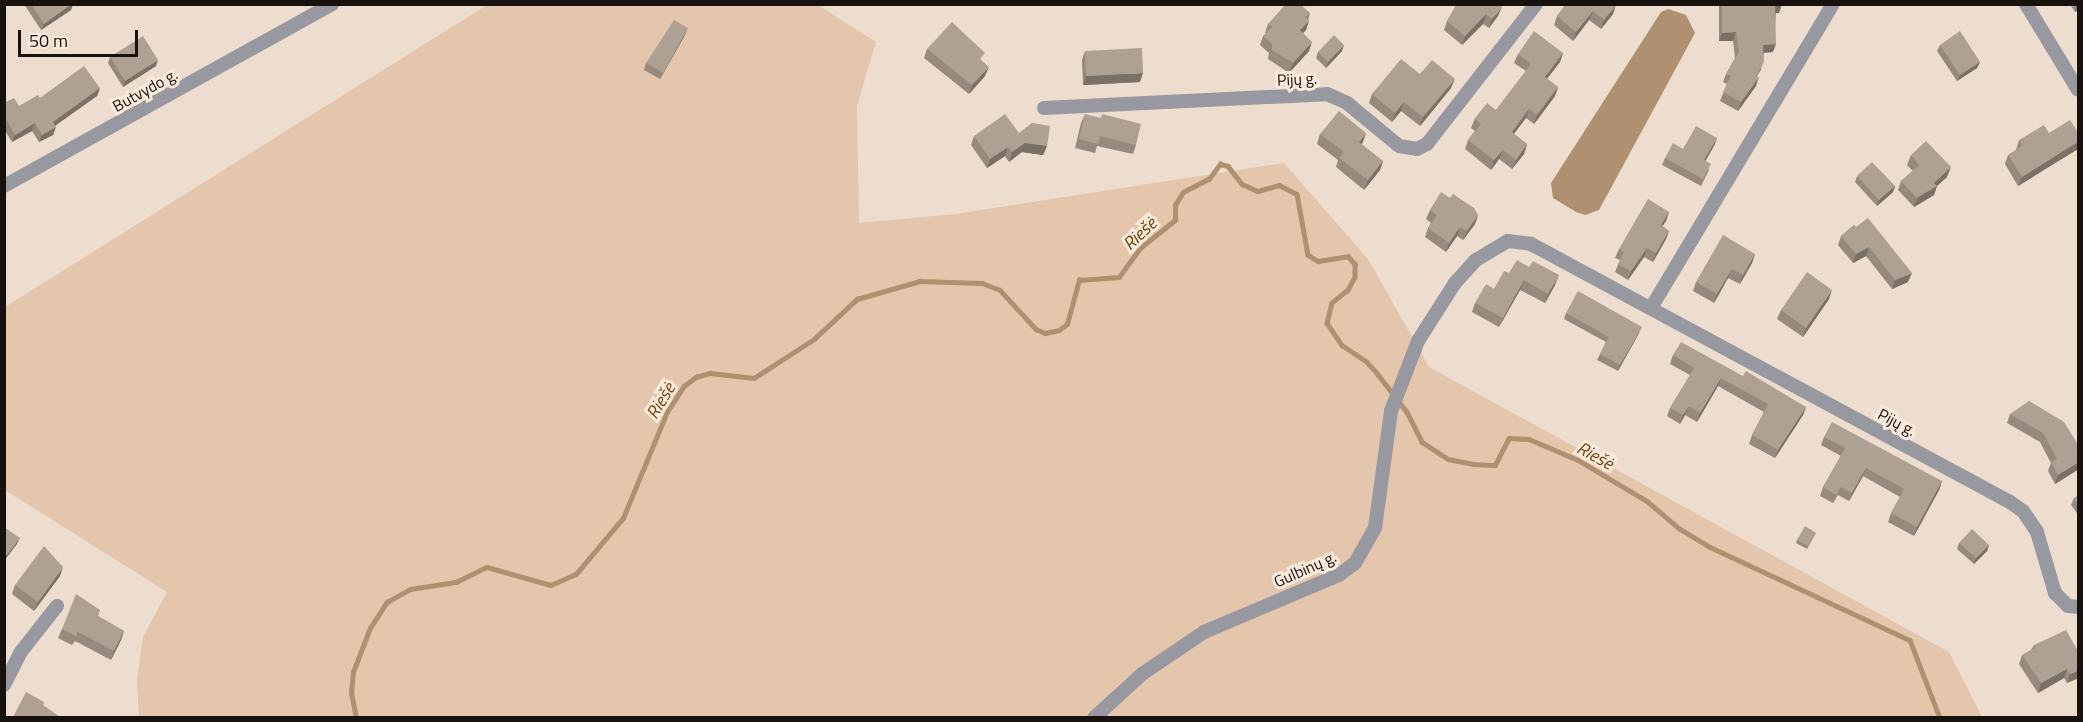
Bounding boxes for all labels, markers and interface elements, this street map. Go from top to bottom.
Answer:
scale bar [21,18,141,56]
text: 50 m [29,27,68,54]
street label: Butvydo g. [109,64,181,116]
street label: Pijų g. [1276,68,1318,90]
water label: Riešė [1119,213,1161,255]
water label: Riešė [642,379,680,423]
street label: Pijų g. [1875,404,1919,440]
water label: Riešė [1573,437,1617,475]
street label: Gulbinų g. [1271,547,1339,591]

